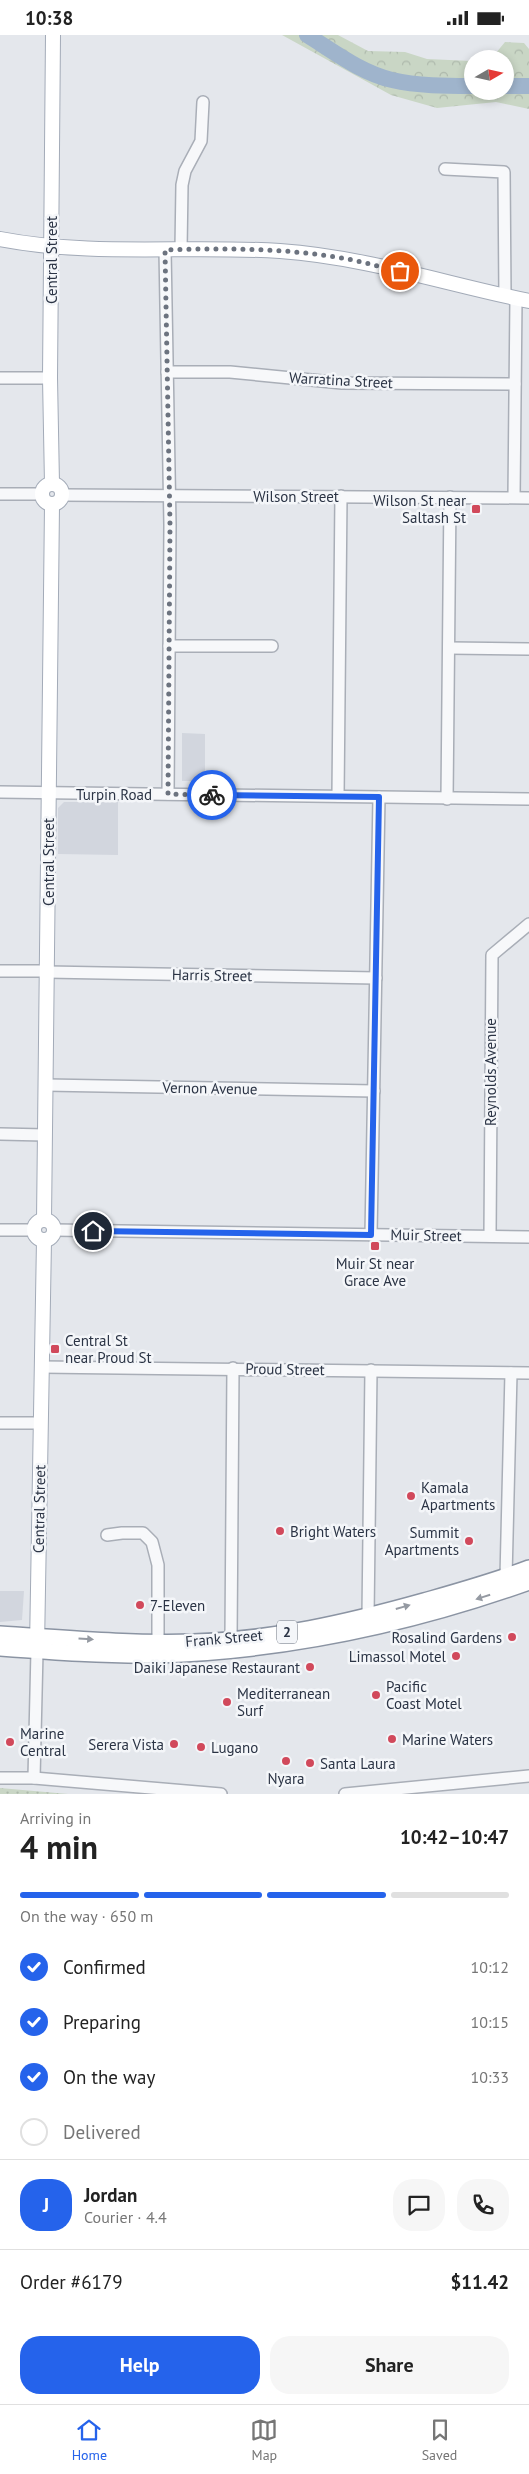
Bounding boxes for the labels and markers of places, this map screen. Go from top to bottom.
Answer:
pin [379,250,421,292]
place label: Wilson St near Saltash St [373,491,466,527]
marker: Wilson St near Saltash St [470,503,482,515]
pin [72,1210,114,1252]
marker: Muir St near Grace Ave [369,1240,381,1252]
place label: Muir St near Grace Ave [336,1254,414,1290]
place label: Central St near Proud St [65,1331,152,1367]
marker: Central St near Proud St [49,1343,61,1355]
place label: Kamala Apartments [421,1478,495,1514]
marker: Kamala Apartments [405,1490,417,1502]
place label: Bright Waters [290,1522,376,1541]
place label: Summit Apartments [385,1523,459,1559]
marker: Bright Waters [274,1525,286,1537]
marker: Summit Apartments [463,1535,475,1547]
place label: 7-Eleven [150,1596,205,1615]
marker: 7-Eleven [134,1599,146,1611]
place label: Rosalind Gardens [391,1628,502,1647]
marker: Rosalind Gardens [506,1631,518,1643]
place label: Limassol Motel [349,1647,447,1666]
marker: Limassol Motel [450,1650,462,1662]
place label: Daiki Japanese Restaurant [134,1658,300,1677]
marker: Daiki Japanese Restaurant [304,1661,316,1673]
place label: Pacific Coast Motel [386,1677,462,1713]
place label: Mediterranean Surf [237,1684,330,1720]
marker: Pacific Coast Motel [370,1689,382,1701]
marker: Mediterranean Surf [221,1696,233,1708]
place label: Marine Central [20,1724,66,1760]
place label: Marine Waters [402,1730,493,1749]
marker: Marine Waters [386,1733,398,1745]
place label: Serera Vista [88,1735,164,1754]
marker: Marine Central [4,1736,16,1748]
marker: Serera Vista [168,1738,180,1750]
place label: Lugano [211,1738,258,1757]
marker: Lugano [195,1741,207,1753]
place label: Santa Laura [320,1754,396,1773]
marker: Nyara [280,1755,292,1767]
marker: Santa Laura [304,1757,316,1769]
place label: Nyara [267,1769,305,1788]

